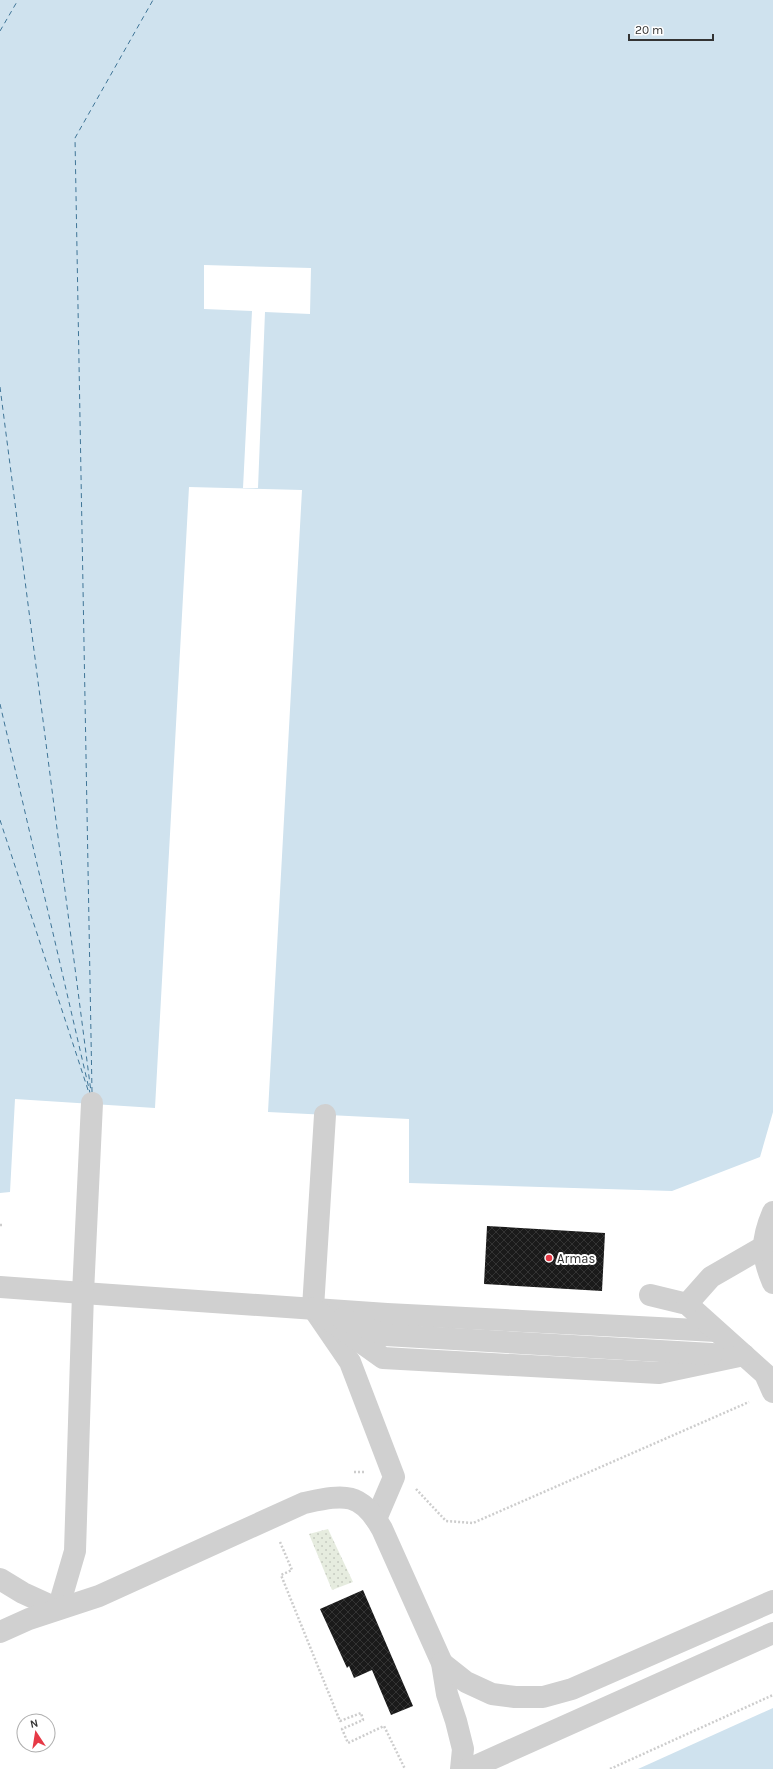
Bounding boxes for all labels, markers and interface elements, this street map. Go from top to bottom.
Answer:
scale bar [629,16,713,42]
text: 20 m [635,23,663,37]
place label: Armas [557,1251,595,1266]
marker: Armas [544,1253,554,1263]
north arrow [16,1713,56,1753]
text: N [29,1717,39,1731]

